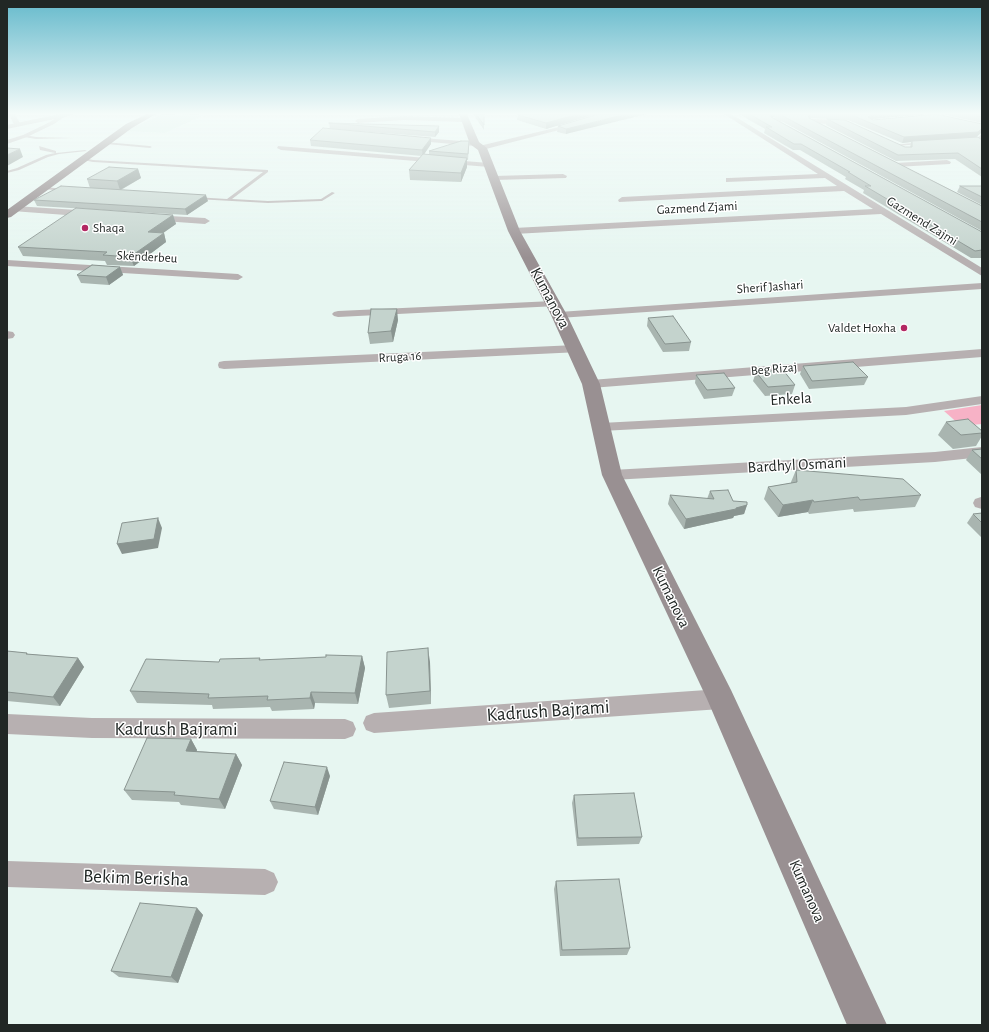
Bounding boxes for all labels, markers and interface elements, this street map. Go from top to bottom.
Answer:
street label: Gazmend Zajmi [884,193,960,249]
street label: Gazmend Zjami [656,198,738,218]
place label: Shaqa [93,220,124,236]
marker: Shaqa [80,223,90,233]
street label: Skënderbeu [116,248,178,266]
street label: Kumanova [526,264,574,332]
street label: Sherif Jashari [736,277,804,297]
place label: Valdet Hoxha [828,320,896,336]
marker: Valdet Hoxha [899,323,909,333]
street label: Rruga 16 [378,348,422,366]
street label: Beg Rizaj [750,359,798,379]
street label: Enkela [770,388,812,410]
street label: Bardhyl Osmani [747,453,847,477]
street label: Kumanova [648,563,694,631]
street label: Kadrush Bajrami [486,695,610,727]
street label: Kadrush Bajrami [114,718,238,740]
street label: Kumanova [785,857,829,925]
street label: Bekim Berisha [83,865,189,891]

